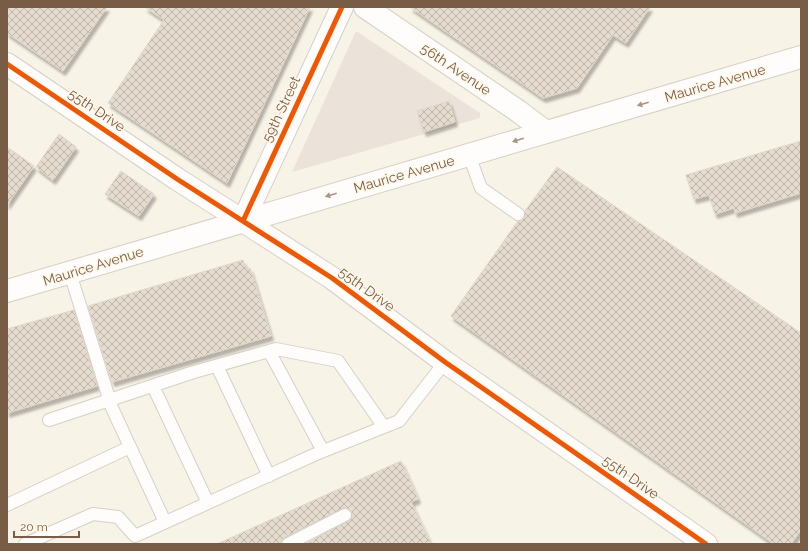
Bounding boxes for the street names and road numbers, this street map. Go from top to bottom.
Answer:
street label: 56th Avenue [418,40,494,98]
street label: Maurice Avenue [663,61,767,105]
street label: 59th Street [259,73,303,145]
street label: 55th Drive [66,85,128,135]
street label: Maurice Avenue [352,152,456,196]
street label: Maurice Avenue [41,243,145,289]
street label: 55th Drive [336,263,398,315]
street label: 55th Drive [600,452,662,502]

